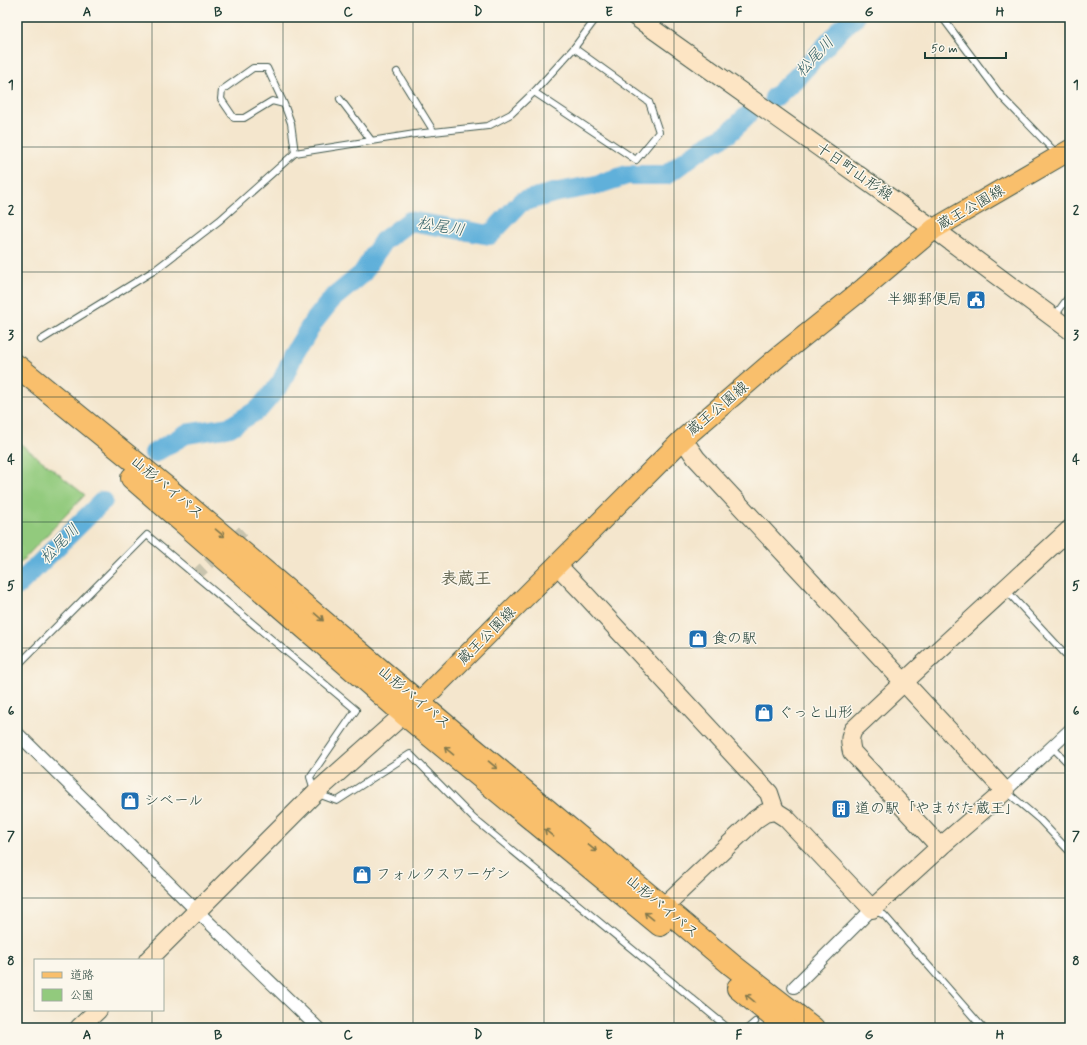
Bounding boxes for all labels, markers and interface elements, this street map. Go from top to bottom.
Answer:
text: A [83,4,91,21]
text: B [214,4,223,21]
text: C [343,4,353,21]
text: D [474,4,483,21]
text: E [605,4,613,21]
text: F [736,4,743,21]
text: G [865,4,874,21]
text: H [996,4,1005,21]
water label: 松尾川 [791,32,839,82]
scale bar [925,34,1006,60]
text: 50 m [931,41,958,57]
text: 1 [8,77,14,94]
text: 1 [1073,77,1079,94]
street label: 十日町山形線 [811,138,897,206]
street label: 蔵王公園線 [934,181,1008,235]
text: 2 [8,202,15,219]
text: 2 [1073,202,1080,219]
water label: 松尾川 [416,212,466,242]
public building icon: 半郷郵便局 [965,289,987,311]
place label: 半郷郵便局 [887,290,962,310]
text: 3 [8,327,14,344]
text: 3 [1073,327,1079,344]
street label: 蔵王公園線 [683,377,753,441]
text: 4 [7,452,15,469]
street label: 山形バイパス [126,452,208,524]
text: 4 [1072,452,1080,469]
water label: 松尾川 [36,520,84,568]
one-way arrow [215,528,226,537]
district label: 表蔵王 [441,568,492,590]
text: 5 [7,578,15,595]
text: 5 [1072,578,1080,595]
street label: 蔵王公園線 [453,602,521,670]
one-way arrow [314,613,324,622]
shop icon: 食の駅 [687,628,709,650]
place label: 食の駅 [712,629,757,649]
street label: 山形バイパス [373,662,455,734]
shop icon: ぐっと山形 [753,702,775,724]
text: 6 [8,703,15,720]
place label: ぐっと山形 [778,703,853,723]
text: 6 [1073,703,1080,720]
one-way arrow [443,746,454,755]
one-way arrow [487,760,498,769]
shop icon: シベール [119,790,141,812]
place label: シベール [144,791,203,811]
building icon: 道の駅「やまがた蔵王」 [830,798,852,820]
place label: 道の駅「やまがた蔵王」 [855,799,1020,819]
text: 7 [7,828,15,845]
text: 7 [1072,828,1080,845]
one-way arrow [544,829,555,838]
one-way arrow [587,844,598,853]
shop icon: フォルクスワーゲン [351,864,373,886]
place label: フォルクスワーゲン [376,865,511,885]
street label: 山形バイパス [621,871,703,943]
one-way arrow [644,912,655,921]
text: 8 [7,953,15,970]
text: 8 [1072,953,1080,970]
legend [34,959,164,1011]
text: 道路 [70,968,94,984]
text: 公園 [70,988,94,1004]
one-way arrow [745,994,756,1003]
text: A [83,1027,91,1044]
text: B [214,1027,223,1044]
text: C [343,1027,353,1044]
text: D [474,1027,483,1044]
text: E [605,1027,613,1044]
text: F [736,1027,743,1044]
text: G [865,1027,874,1044]
text: H [996,1027,1005,1044]

